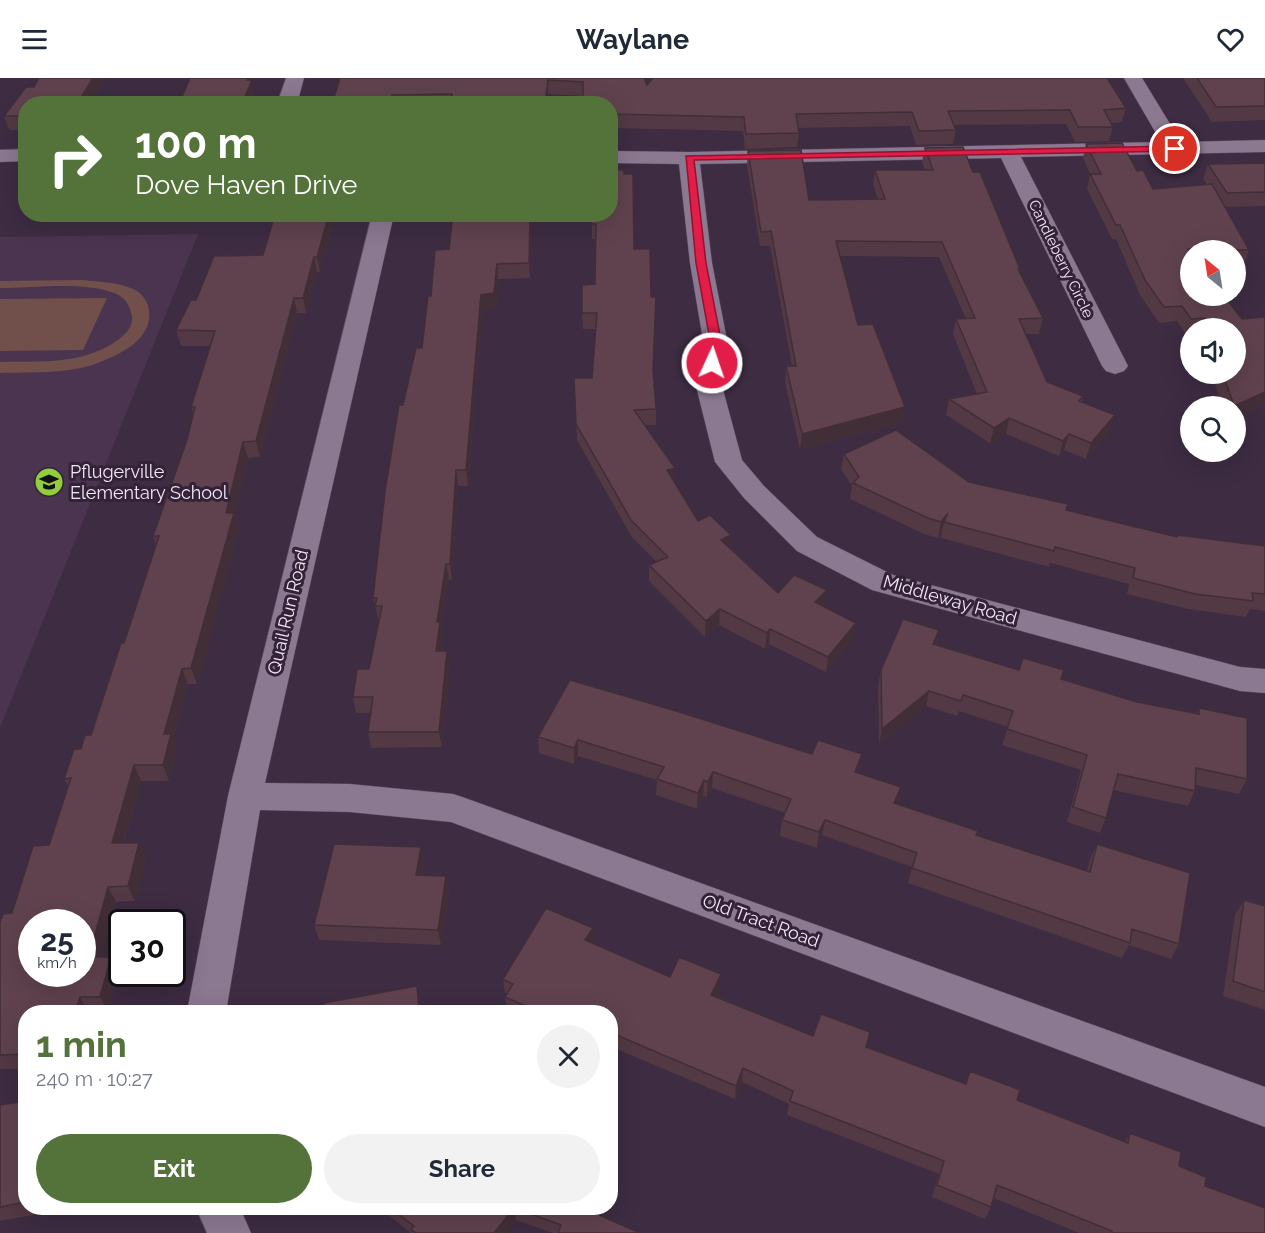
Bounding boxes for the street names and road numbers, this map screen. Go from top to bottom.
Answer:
street label: Candleberry Circle [1025,197,1098,321]
street label: Quail Run Road [263,547,312,676]
street label: Middleway Road [881,570,1019,629]
street label: Old Tract Road [700,890,822,951]

